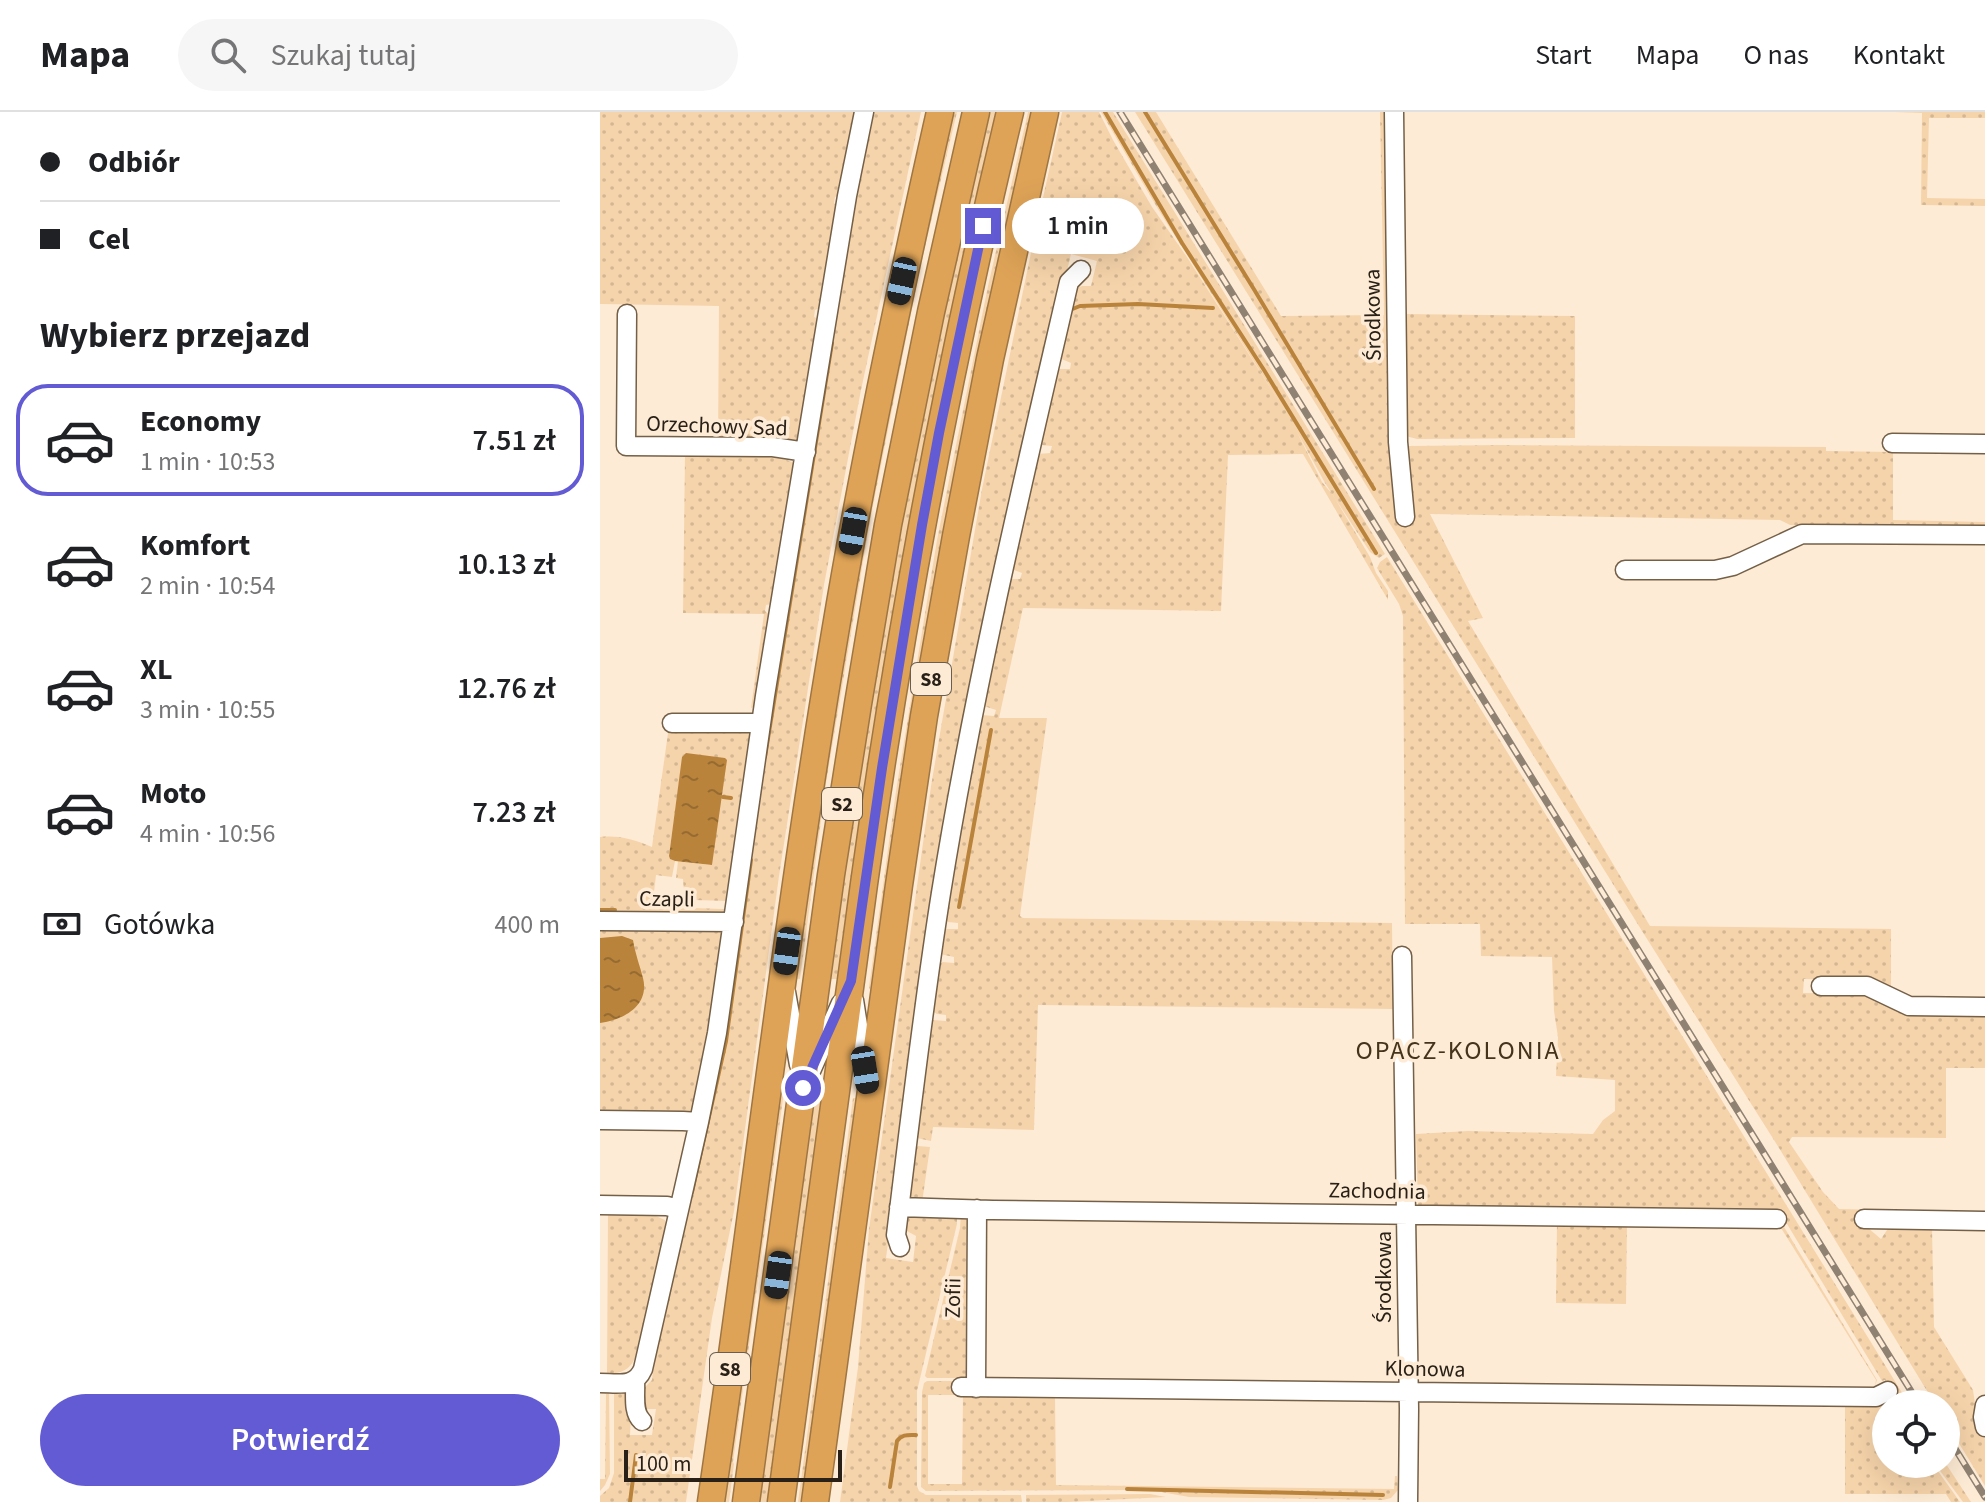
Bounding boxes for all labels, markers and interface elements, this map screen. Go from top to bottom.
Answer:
search box [178,19,738,91]
text: Mapa [40,28,130,82]
icon: search [206,33,250,77]
text: Szukaj tutaj [270,34,417,77]
text: Start [1535,35,1592,75]
text: Mapa [1636,35,1699,75]
text: O nas [1743,35,1809,75]
text: Kontakt [1853,35,1945,75]
text: Odbiór [88,141,180,184]
callout: 1 min [1011,198,1143,254]
text: 1 min [1047,207,1109,244]
route end [965,208,1001,244]
text: Cel [88,218,130,261]
car [885,255,919,307]
street label: Środkowa [1356,269,1390,361]
text: Wybierz przejazd [40,310,310,361]
text: Economy [140,400,261,443]
icon: car [44,404,116,476]
street label: Orzechowy Sad [646,408,788,444]
text: 7.51 zł [472,419,556,462]
text: 1 min · 10:53 [140,443,275,480]
car [837,505,869,557]
text: Komfort [140,524,250,567]
icon: car [44,528,116,600]
text: 10.13 zł [457,543,556,586]
text: 2 min · 10:54 [140,567,275,604]
text: XL [140,648,173,691]
icon: car [44,652,116,724]
road number: S8 [911,663,951,695]
text: 12.76 zł [457,667,556,710]
text: 3 min · 10:55 [140,691,275,728]
text: Moto [140,772,206,815]
icon: car [44,776,116,848]
road number: S2 [822,788,862,820]
text: 7.23 zł [472,791,556,834]
text: 4 min · 10:56 [140,815,275,852]
street label: Czapli [639,883,695,915]
icon: cash [40,902,84,946]
text: Gotówka [104,903,215,946]
text: 400 m [494,906,560,943]
car [772,926,802,976]
district label: OPACZ-KOLONIA [1355,1032,1561,1069]
car [849,1044,881,1096]
route start [785,1070,821,1106]
street label: Zachodnia [1328,1174,1426,1208]
street label: Środkowa [1368,1231,1400,1323]
car [763,1250,793,1300]
street label: Zofii [937,1277,969,1319]
street label: Klonowa [1384,1352,1466,1386]
road number: S8 [710,1353,750,1385]
map controls [1872,1390,1960,1478]
button: locate [1872,1390,1960,1478]
button: Potwierdź [40,1394,560,1486]
scale bar [624,1446,842,1482]
text: 100 m [636,1448,691,1480]

